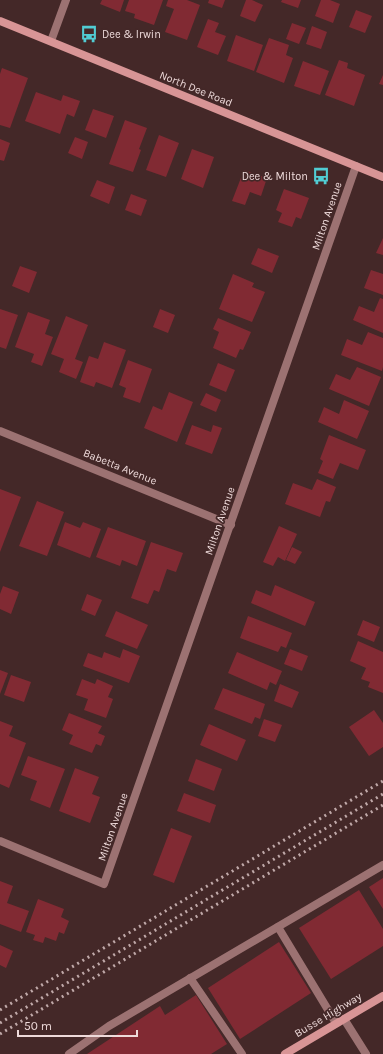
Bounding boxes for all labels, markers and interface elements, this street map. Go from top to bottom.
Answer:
bus stop icon: Dee & Irwin [79,24,99,44]
place label: Dee & Irwin [102,28,161,41]
street label: North Dee Road [158,68,234,110]
bus stop icon: Dee & Milton [311,166,331,186]
place label: Dee & Milton [242,170,308,183]
street label: Milton Avenue [309,180,345,252]
street label: Babetta Avenue [81,446,159,488]
street label: Milton Avenue [202,485,238,557]
street label: Milton Avenue [95,791,131,863]
street label: Busse Highway [292,990,364,1040]
scale bar [18,1012,137,1038]
text: 50 m [24,1019,52,1033]

